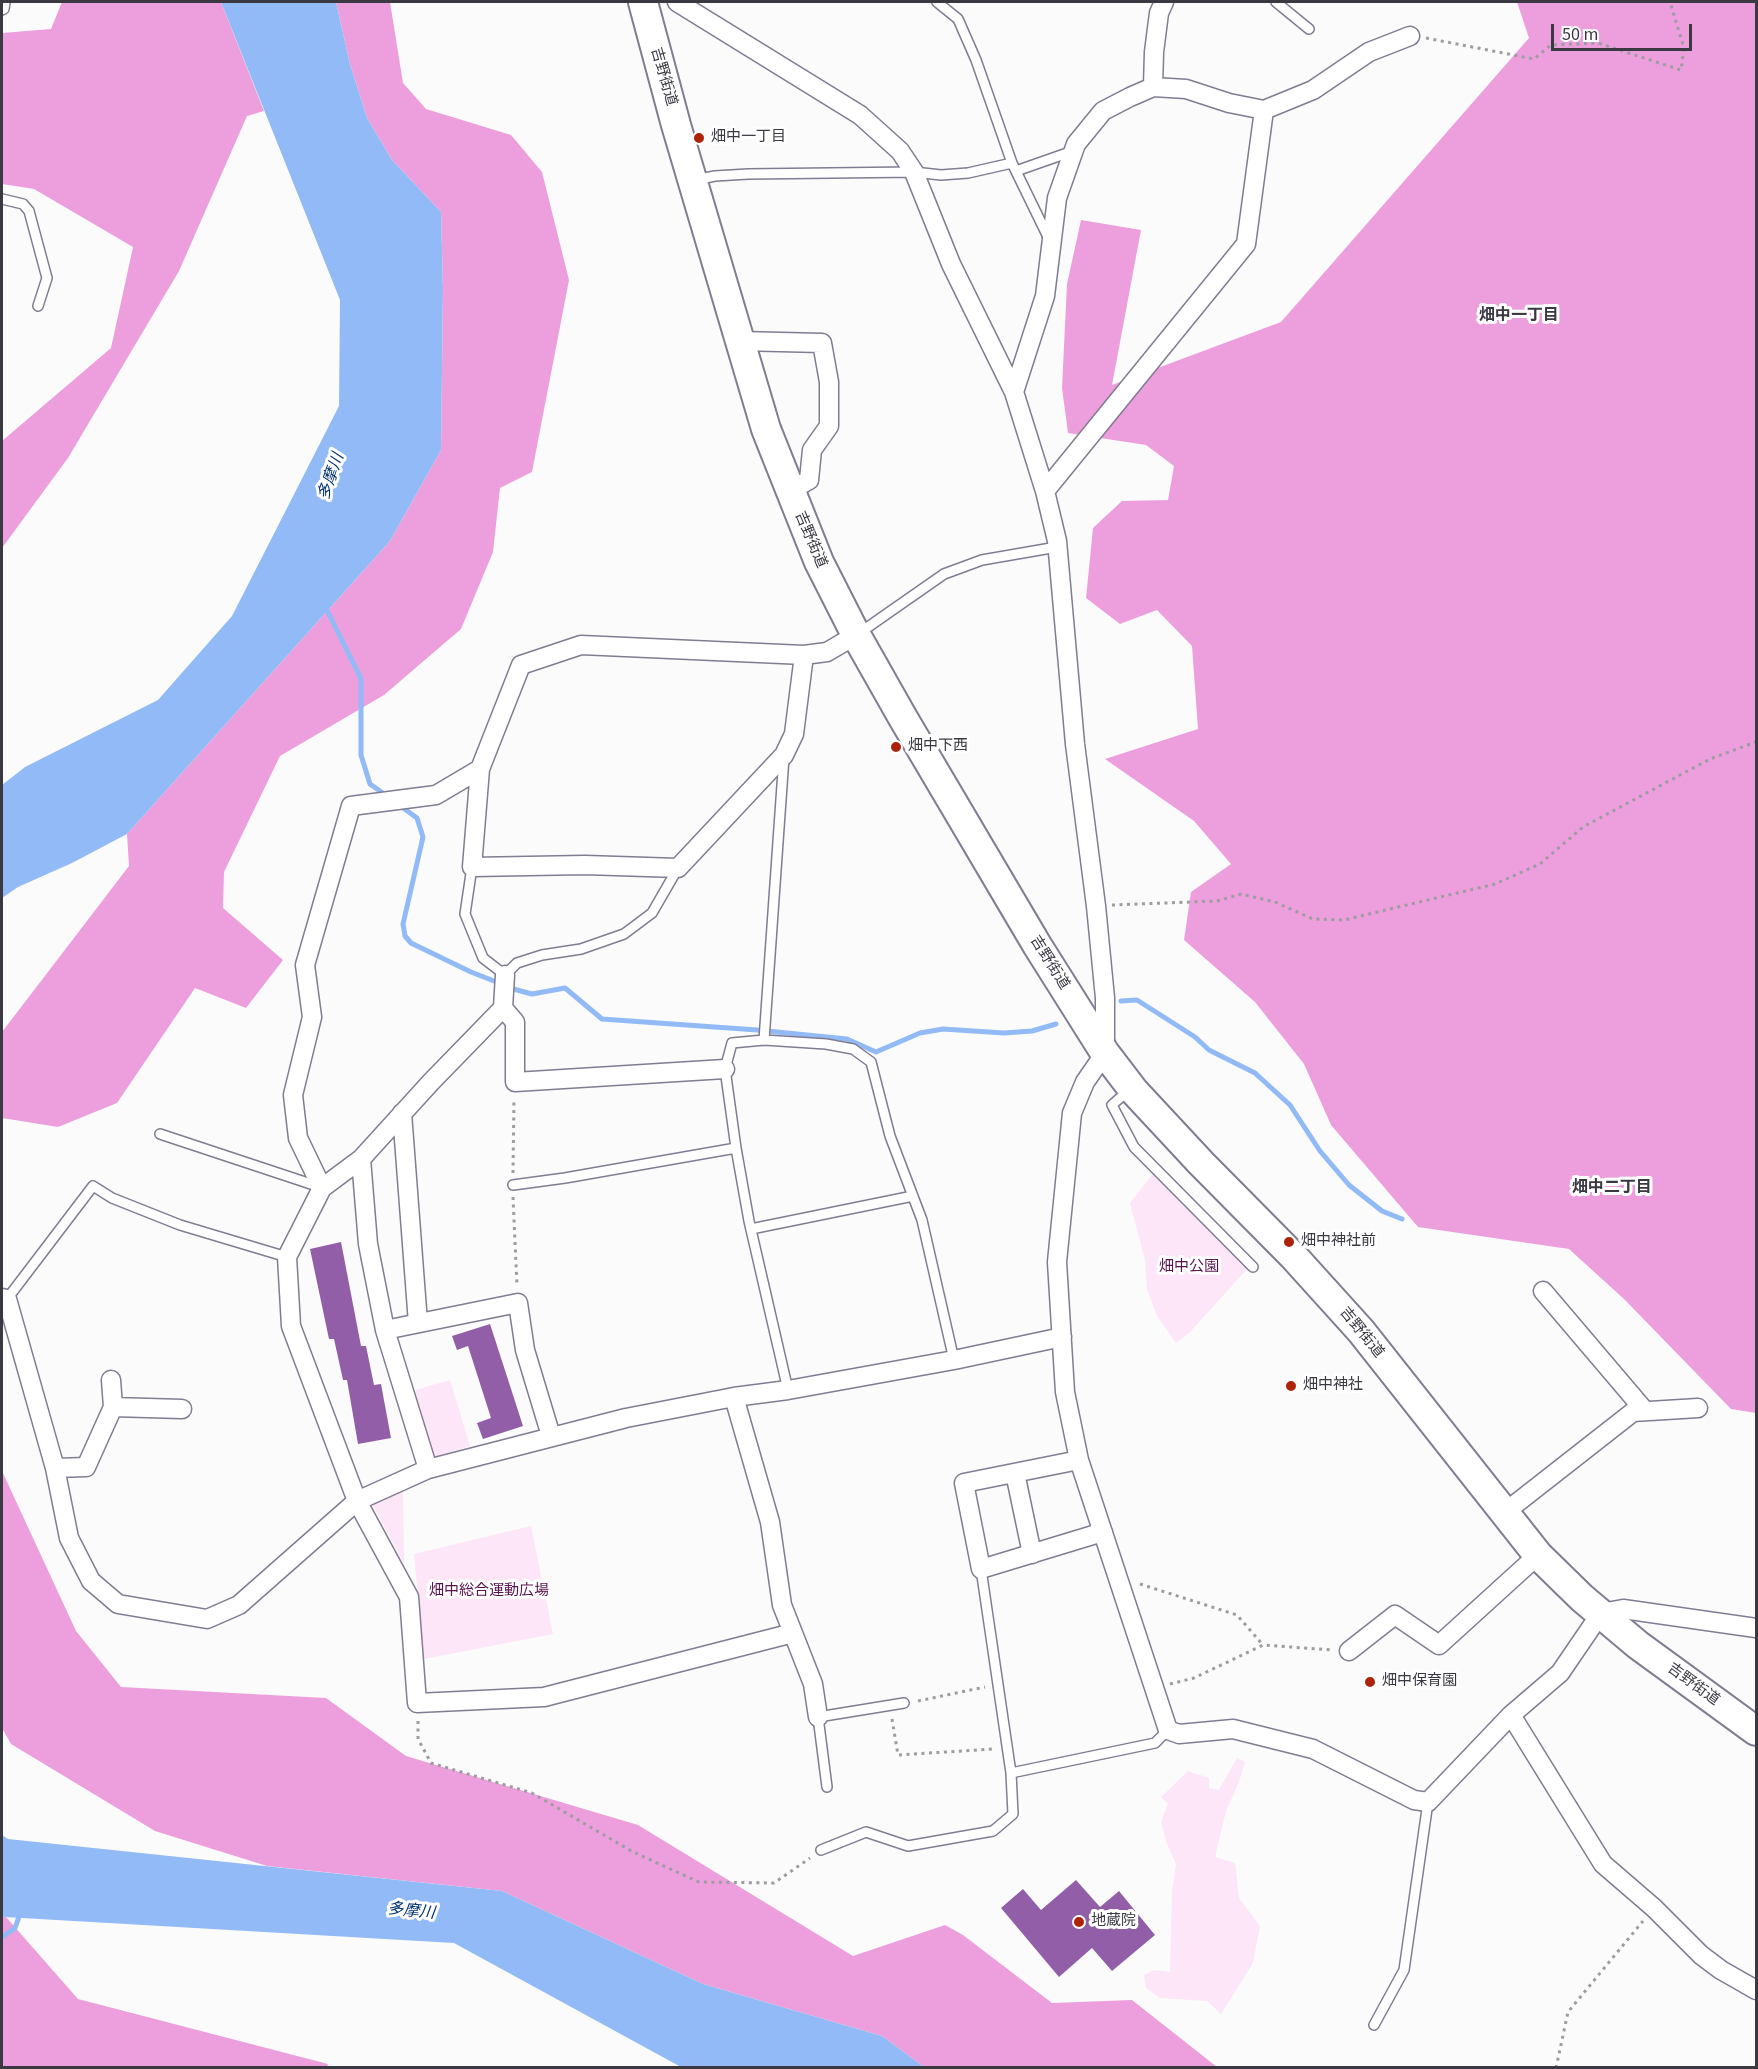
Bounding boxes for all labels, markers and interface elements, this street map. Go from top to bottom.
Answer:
scale bar [1554,12,1695,50]
text: 50 m [1562,22,1598,47]
street label: 吉野街道 [646,46,680,108]
place label: 畑中一丁目 [711,129,786,147]
marker: 畑中一丁目 [692,131,706,145]
district label: 畑中一丁目 [1479,306,1559,326]
water label: 多摩川 [315,451,349,503]
street label: 吉野街道 [790,509,830,571]
place label: 畑中下西 [908,738,968,756]
marker: 畑中下西 [889,740,903,754]
street label: 吉野街道 [1025,933,1073,993]
district label: 畑中二丁目 [1572,1178,1652,1198]
place label: 畑中神社前 [1301,1233,1376,1251]
marker: 畑中神社前 [1282,1235,1296,1249]
park label: 畑中公園 [1159,1259,1219,1277]
street label: 吉野街道 [1335,1304,1387,1362]
place label: 畑中神社 [1303,1377,1363,1395]
marker: 畑中神社 [1284,1379,1298,1393]
park label: 畑中総合運動広場 [429,1583,549,1601]
street label: 吉野街道 [1663,1660,1723,1710]
place label: 畑中保育園 [1382,1673,1457,1691]
marker: 畑中保育園 [1363,1675,1377,1689]
water label: 多摩川 [386,1900,436,1924]
place label: 地蔵院 [1091,1913,1136,1931]
marker: 地蔵院 [1072,1915,1086,1929]

